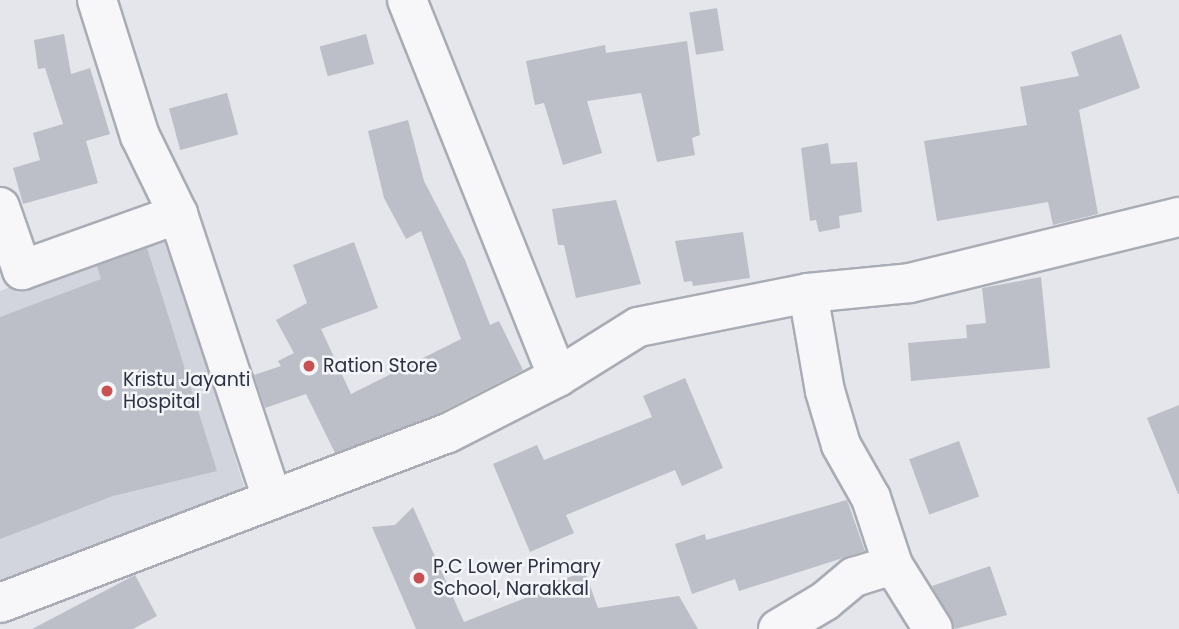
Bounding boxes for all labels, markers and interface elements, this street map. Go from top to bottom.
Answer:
place label: Ration Store [323,355,437,377]
marker: Ration Store [301,358,317,374]
place label: Kristu Jayanti Hospital [123,369,250,413]
marker: Kristu Jayanti Hospital [97,381,117,401]
place label: P.C Lower Primary School, Narakkal [433,556,601,600]
marker: P.C Lower Primary School, Narakkal [411,570,427,586]

